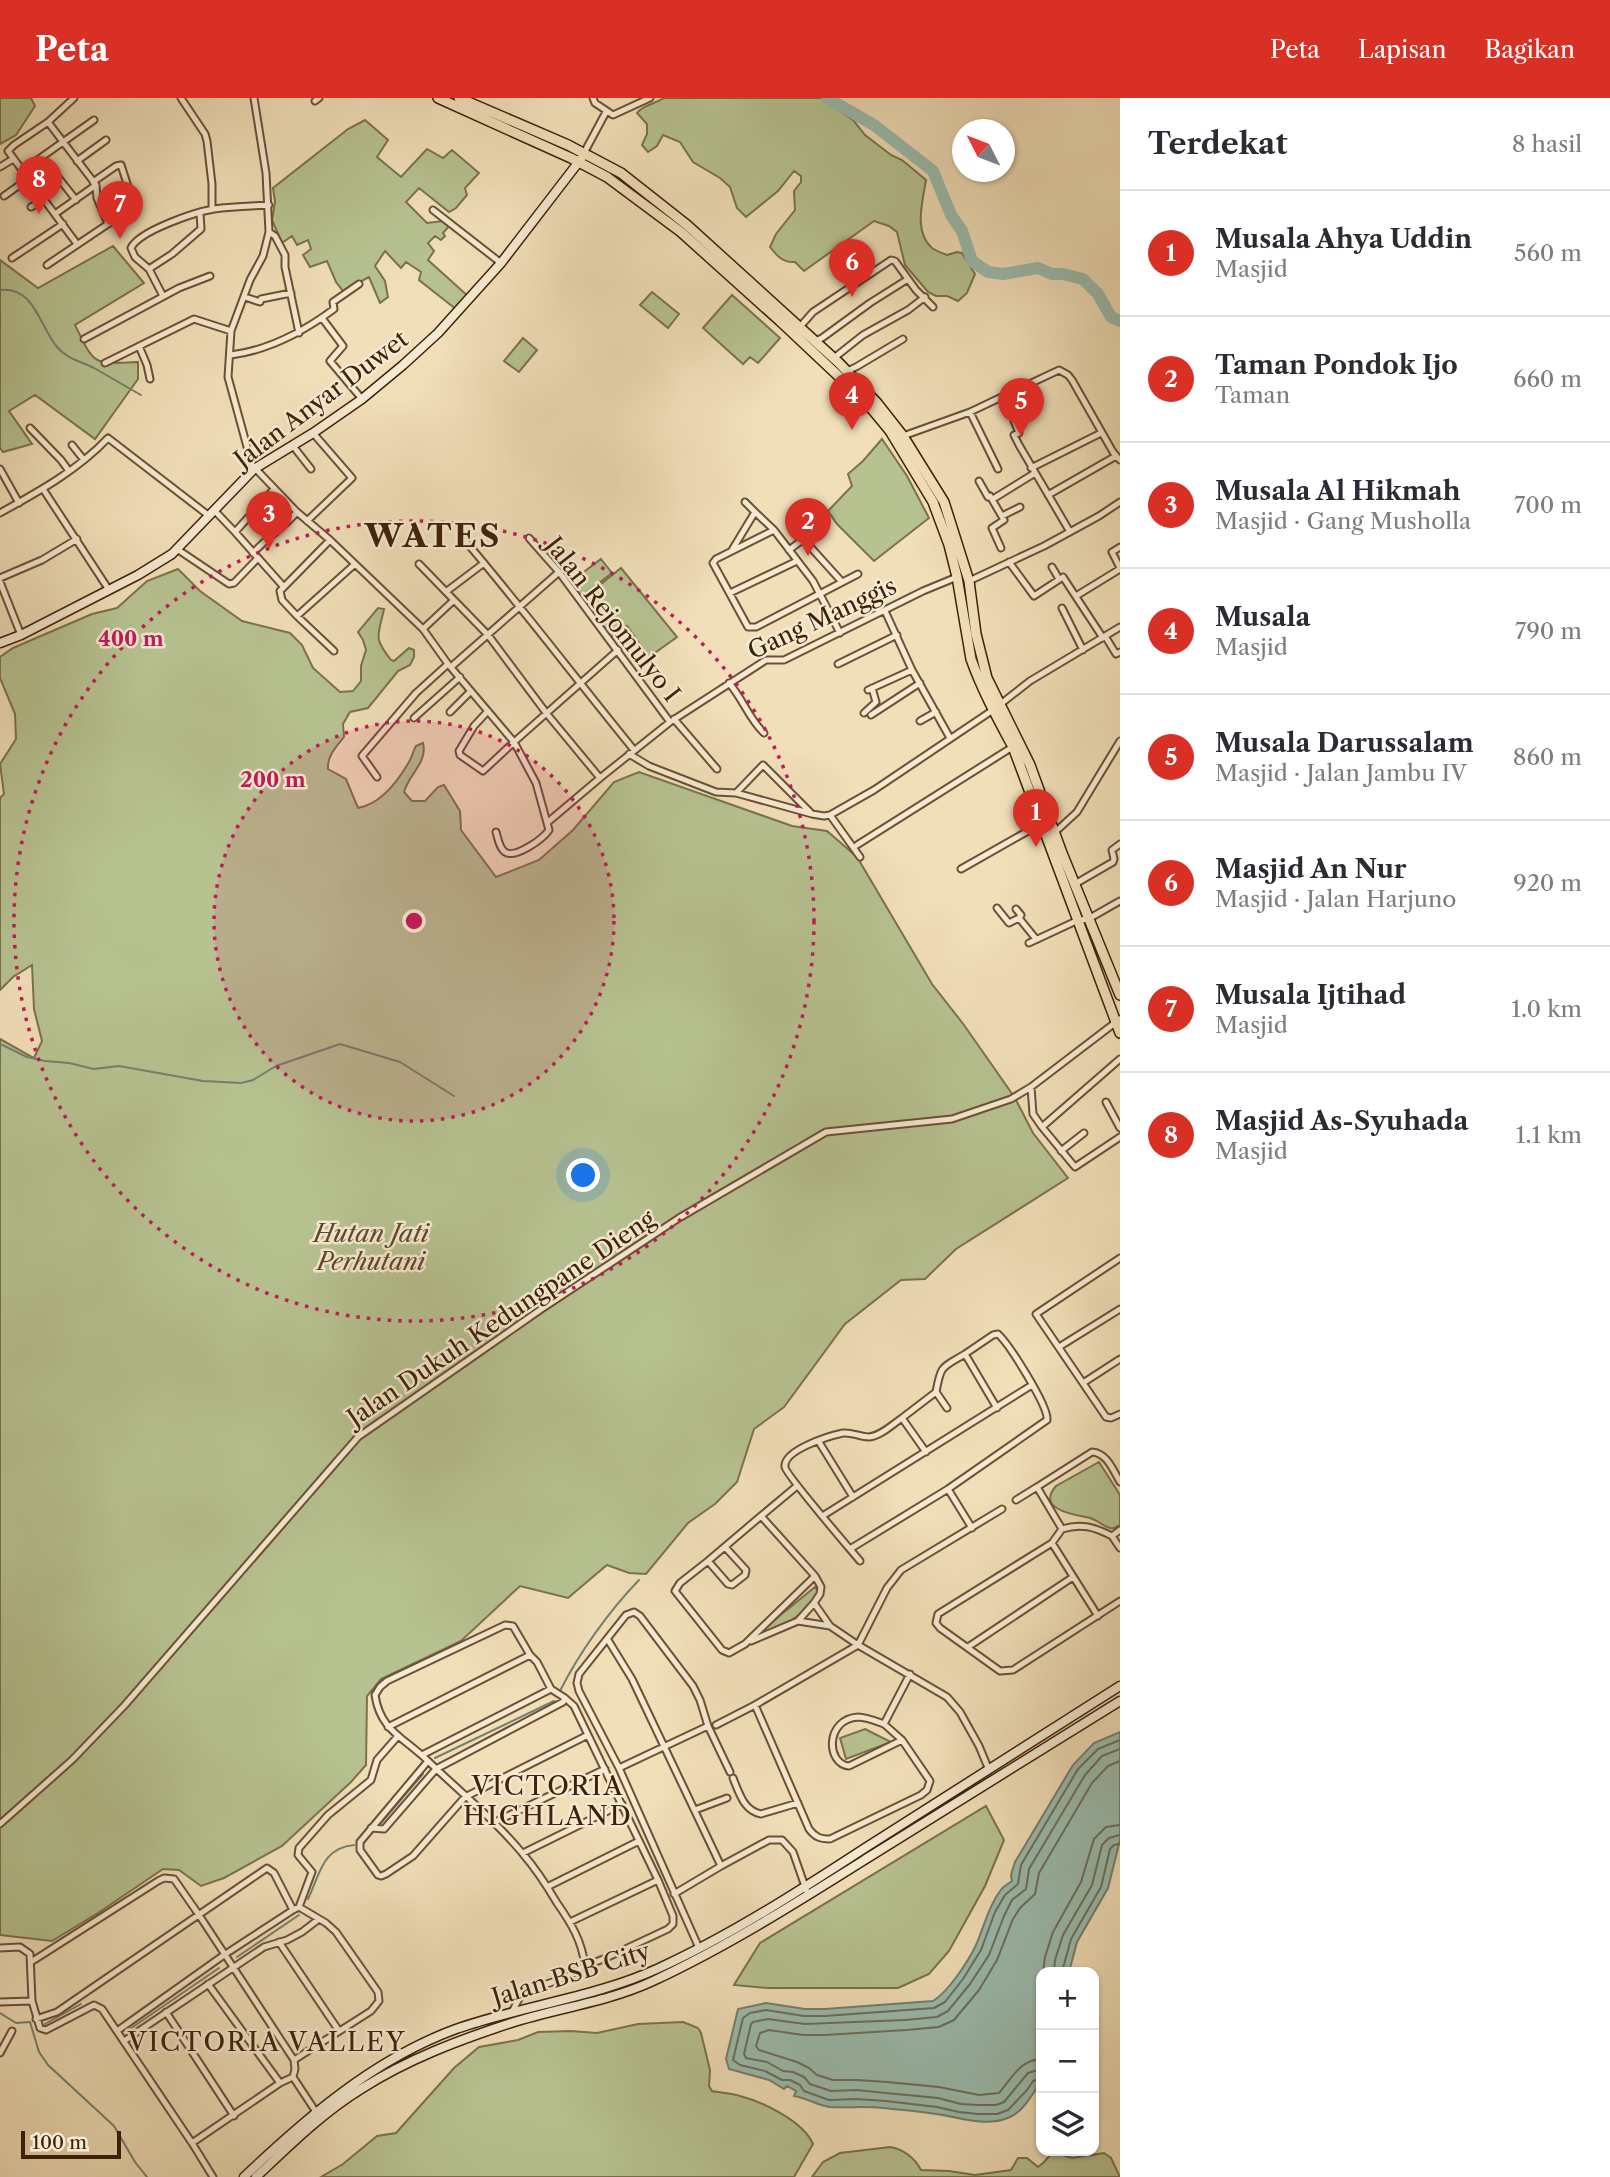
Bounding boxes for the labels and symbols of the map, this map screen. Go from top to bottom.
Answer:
north arrow [952,119,1015,182]
pin: 8 [16,156,62,214]
pin: 7 [97,181,143,239]
pin: 6 [829,239,875,297]
street label: Jalan Anyar Duwet [225,324,414,476]
pin: 4 [829,372,875,430]
pin: 5 [998,378,1044,436]
pin: 3 [246,491,292,549]
pin: 2 [785,498,831,556]
district label: WATES [364,516,501,555]
street label: Jalan Rejomulyo I [537,528,686,707]
street label: Gang Manggis [743,571,901,665]
text: 400 m [98,626,164,651]
text: 200 m [240,767,306,792]
pin: 1 [1013,789,1059,847]
centre of rings [402,909,426,933]
your location [566,1158,600,1192]
street label: Jalan Dukuh Kedungpane Dieng [338,1204,661,1434]
park label: Hutan Jati Perhutani [311,1219,430,1276]
district label: VICTORIA HIGHLAND [463,1770,633,1832]
street label: Jalan BSB City [485,1936,654,2013]
district label: VICTORIA VALLEY [127,2026,406,2058]
scale bar [21,2128,121,2160]

